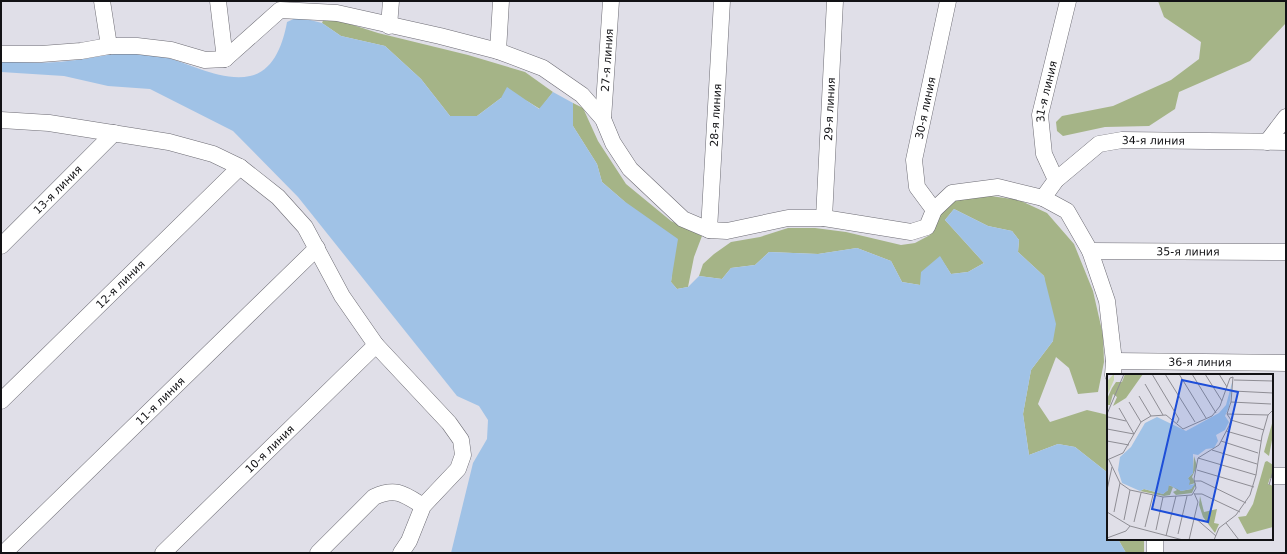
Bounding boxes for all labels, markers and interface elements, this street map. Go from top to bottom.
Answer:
street label: 27-я линия [598,28,616,92]
street label: 31-я линия [1034,59,1060,123]
street label: 30-я линия [912,76,938,140]
street label: 29-я линия [821,77,838,141]
street label: 28-я линия [707,83,724,147]
street label: 34-я линия [1122,133,1185,147]
street label: 13-я линия [31,162,85,216]
street label: 35-я линия [1156,245,1220,258]
street label: 12-я линия [93,257,147,311]
street label: 36-я линия [1168,355,1232,369]
street label: 11-я линия [133,374,187,428]
inset map [1107,374,1273,540]
street label: 10-я линия [242,422,297,476]

